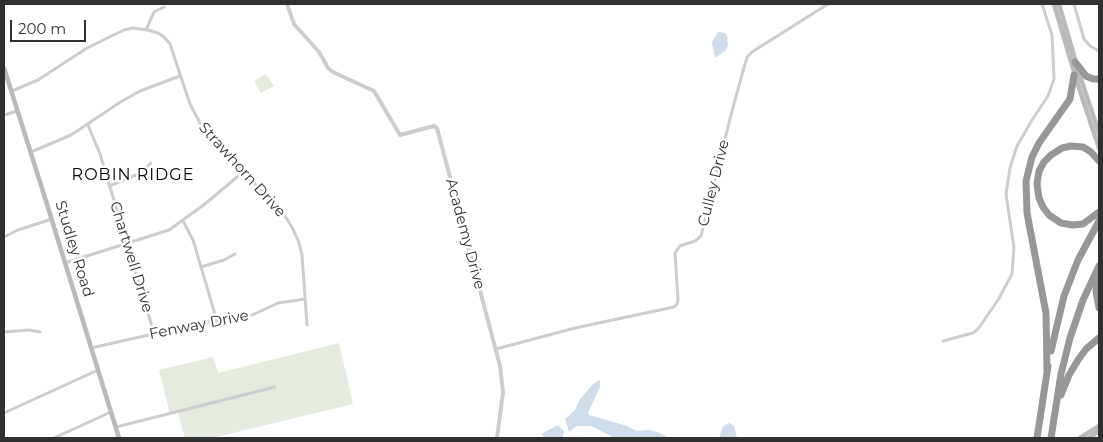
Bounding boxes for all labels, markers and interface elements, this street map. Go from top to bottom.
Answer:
scale bar [12,10,89,42]
text: 200 m [18,19,66,38]
street label: Strawhorn Drive [195,119,289,221]
street label: Culley Drive [695,138,733,228]
district label: ROBIN RIDGE [70,165,196,185]
street label: Academy Drive [442,177,488,291]
street label: Studley Road [51,199,97,299]
street label: Chartwell Drive [106,199,156,315]
street label: Fenway Drive [148,307,250,343]

